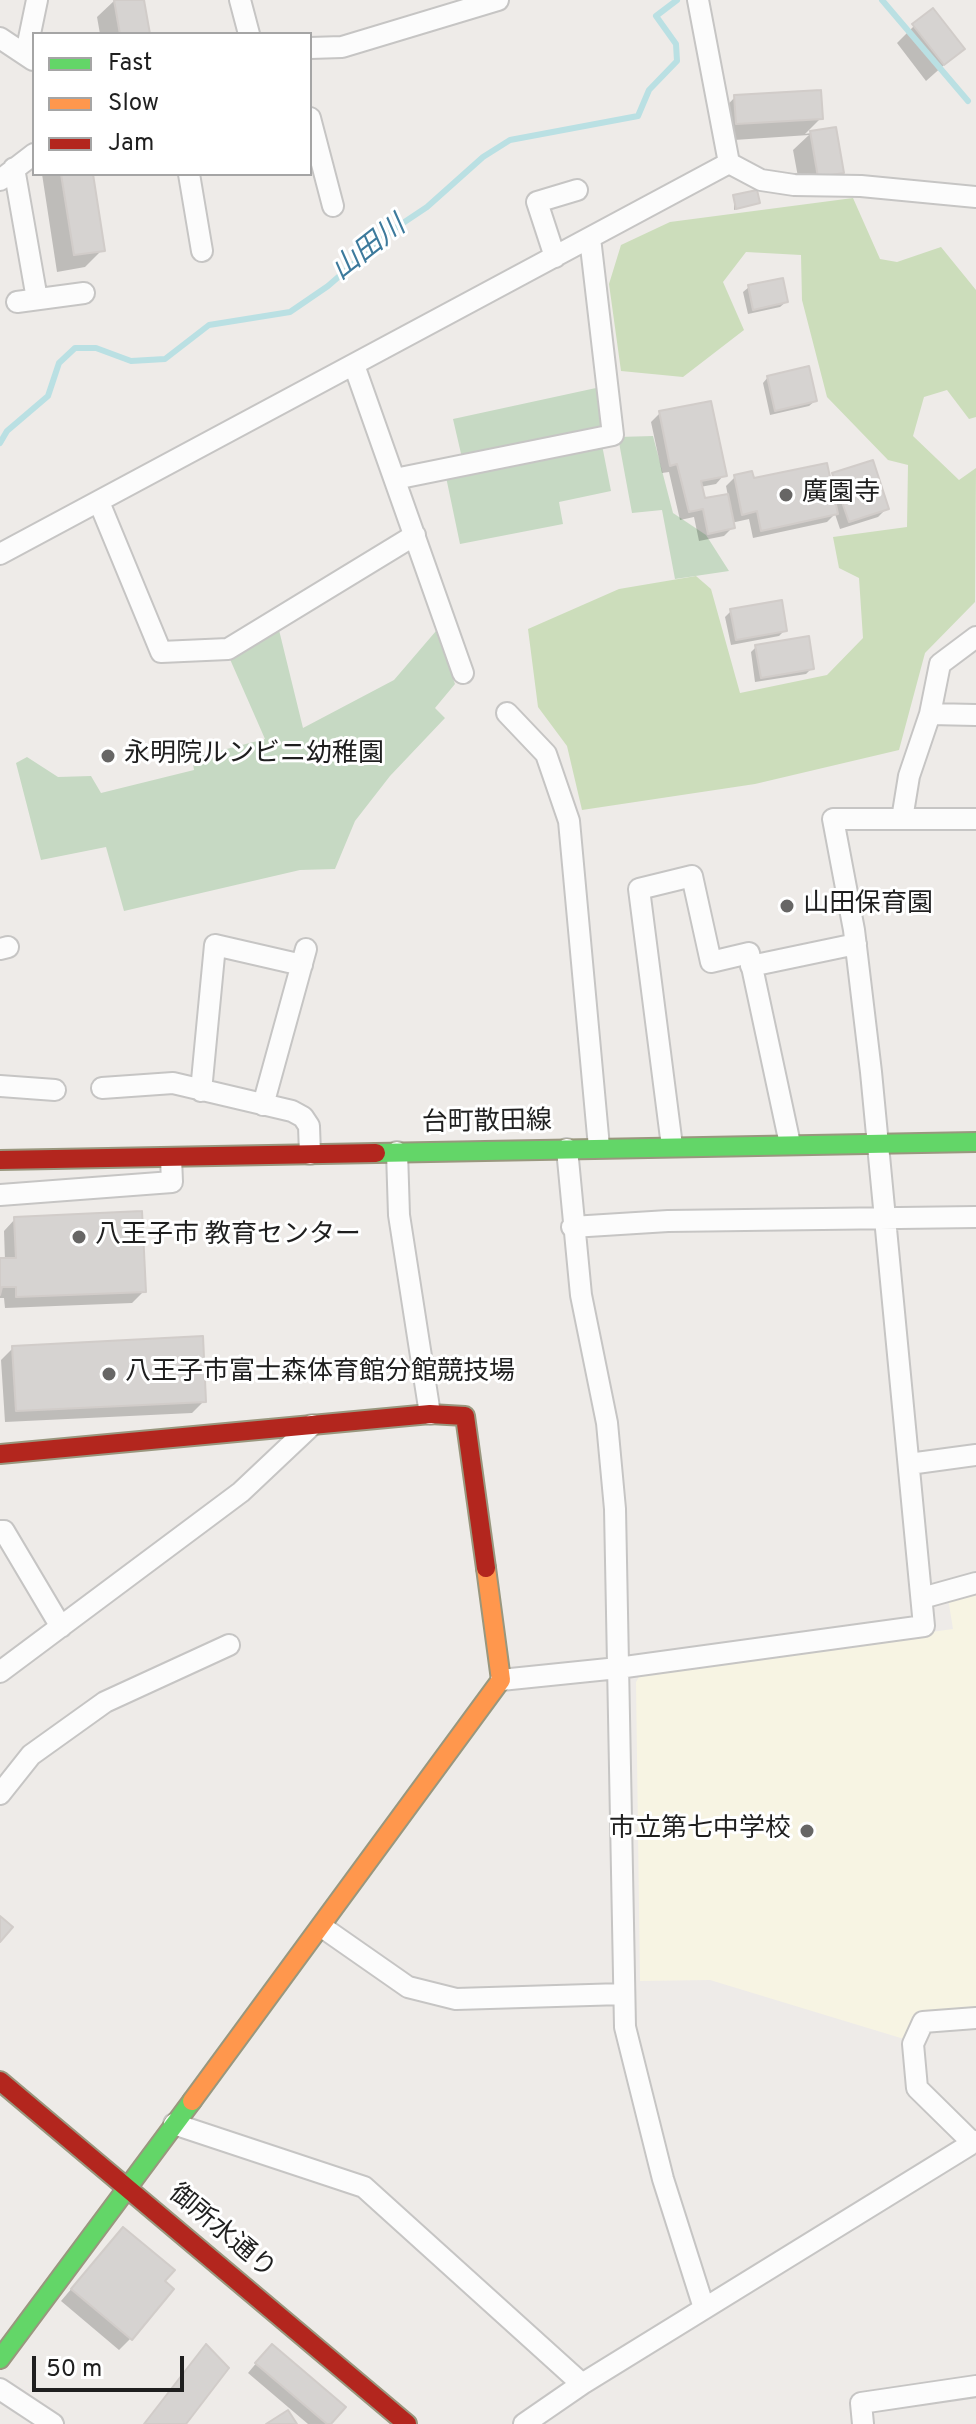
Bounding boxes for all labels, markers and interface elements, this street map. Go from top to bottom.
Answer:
legend [32,32,312,176]
text: Fast [108,49,152,79]
text: Slow [108,89,159,119]
text: Jam [108,129,154,159]
water label: 山田川 [327,211,413,289]
place label: 廣園寺 [802,479,880,511]
marker: 廣園寺 [777,486,795,504]
place label: 永明院ルンビニ幼稚園 [124,740,384,772]
marker: 永明院ルンビニ幼稚園 [99,747,117,765]
place label: 山田保育園 [803,890,933,922]
marker: 山田保育園 [778,897,796,915]
street label: 台町散田線 [422,1107,552,1141]
place label: 八王子市 教育センター [95,1221,361,1253]
marker: 八王子市 教育センター [70,1228,88,1246]
place label: 八王子市富士森体育館分館競技場 [125,1358,515,1390]
marker: 八王子市富士森体育館分館競技場 [100,1365,118,1383]
place label: 市立第七中学校 [609,1815,791,1847]
marker: 市立第七中学校 [798,1822,816,1840]
street label: 御所水通り [161,2179,281,2287]
scale bar [36,2340,188,2390]
text: 50 m [46,2355,102,2385]

